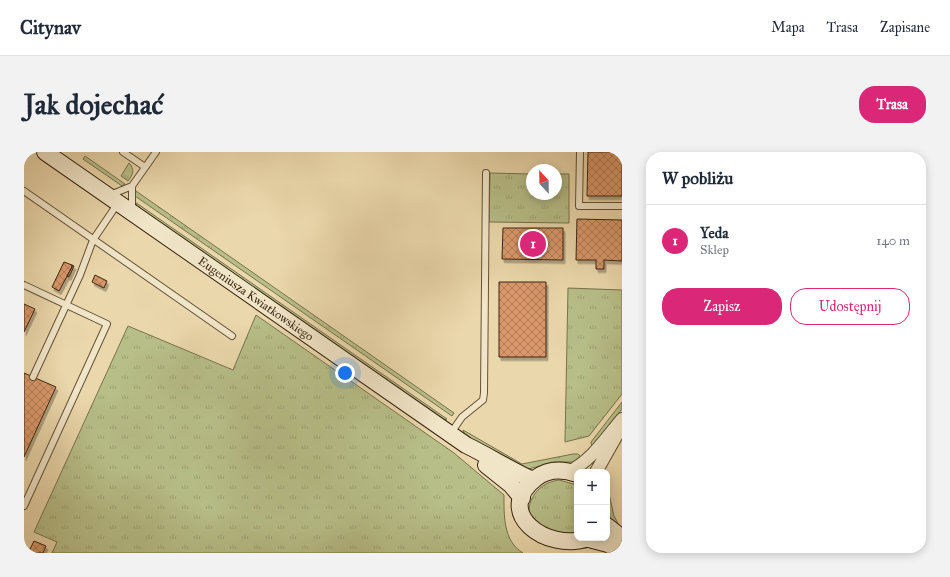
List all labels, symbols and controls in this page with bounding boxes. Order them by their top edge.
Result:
text: Citynav [20,16,81,39]
text: Mapa [771,19,805,36]
text: Trasa [827,19,858,36]
text: Zapisane [880,19,930,36]
button: Trasa [859,86,926,123]
text: Jak dojechać [24,87,163,122]
north arrow [526,164,562,200]
text: W pobliżu [662,168,733,189]
text: Yeda [700,224,729,242]
pin: 1 [520,229,546,259]
text: 1 [672,233,678,249]
text: 140 m [876,233,910,249]
text: Sklep [700,242,729,258]
street label: Eugeniusza Kwiatkowskiego [196,254,316,344]
button: Zapisz [662,288,782,325]
button: Udostępnij [790,288,910,325]
your location [335,363,355,383]
map controls [574,469,610,541]
button: + [574,469,610,505]
button: − [574,505,610,541]

